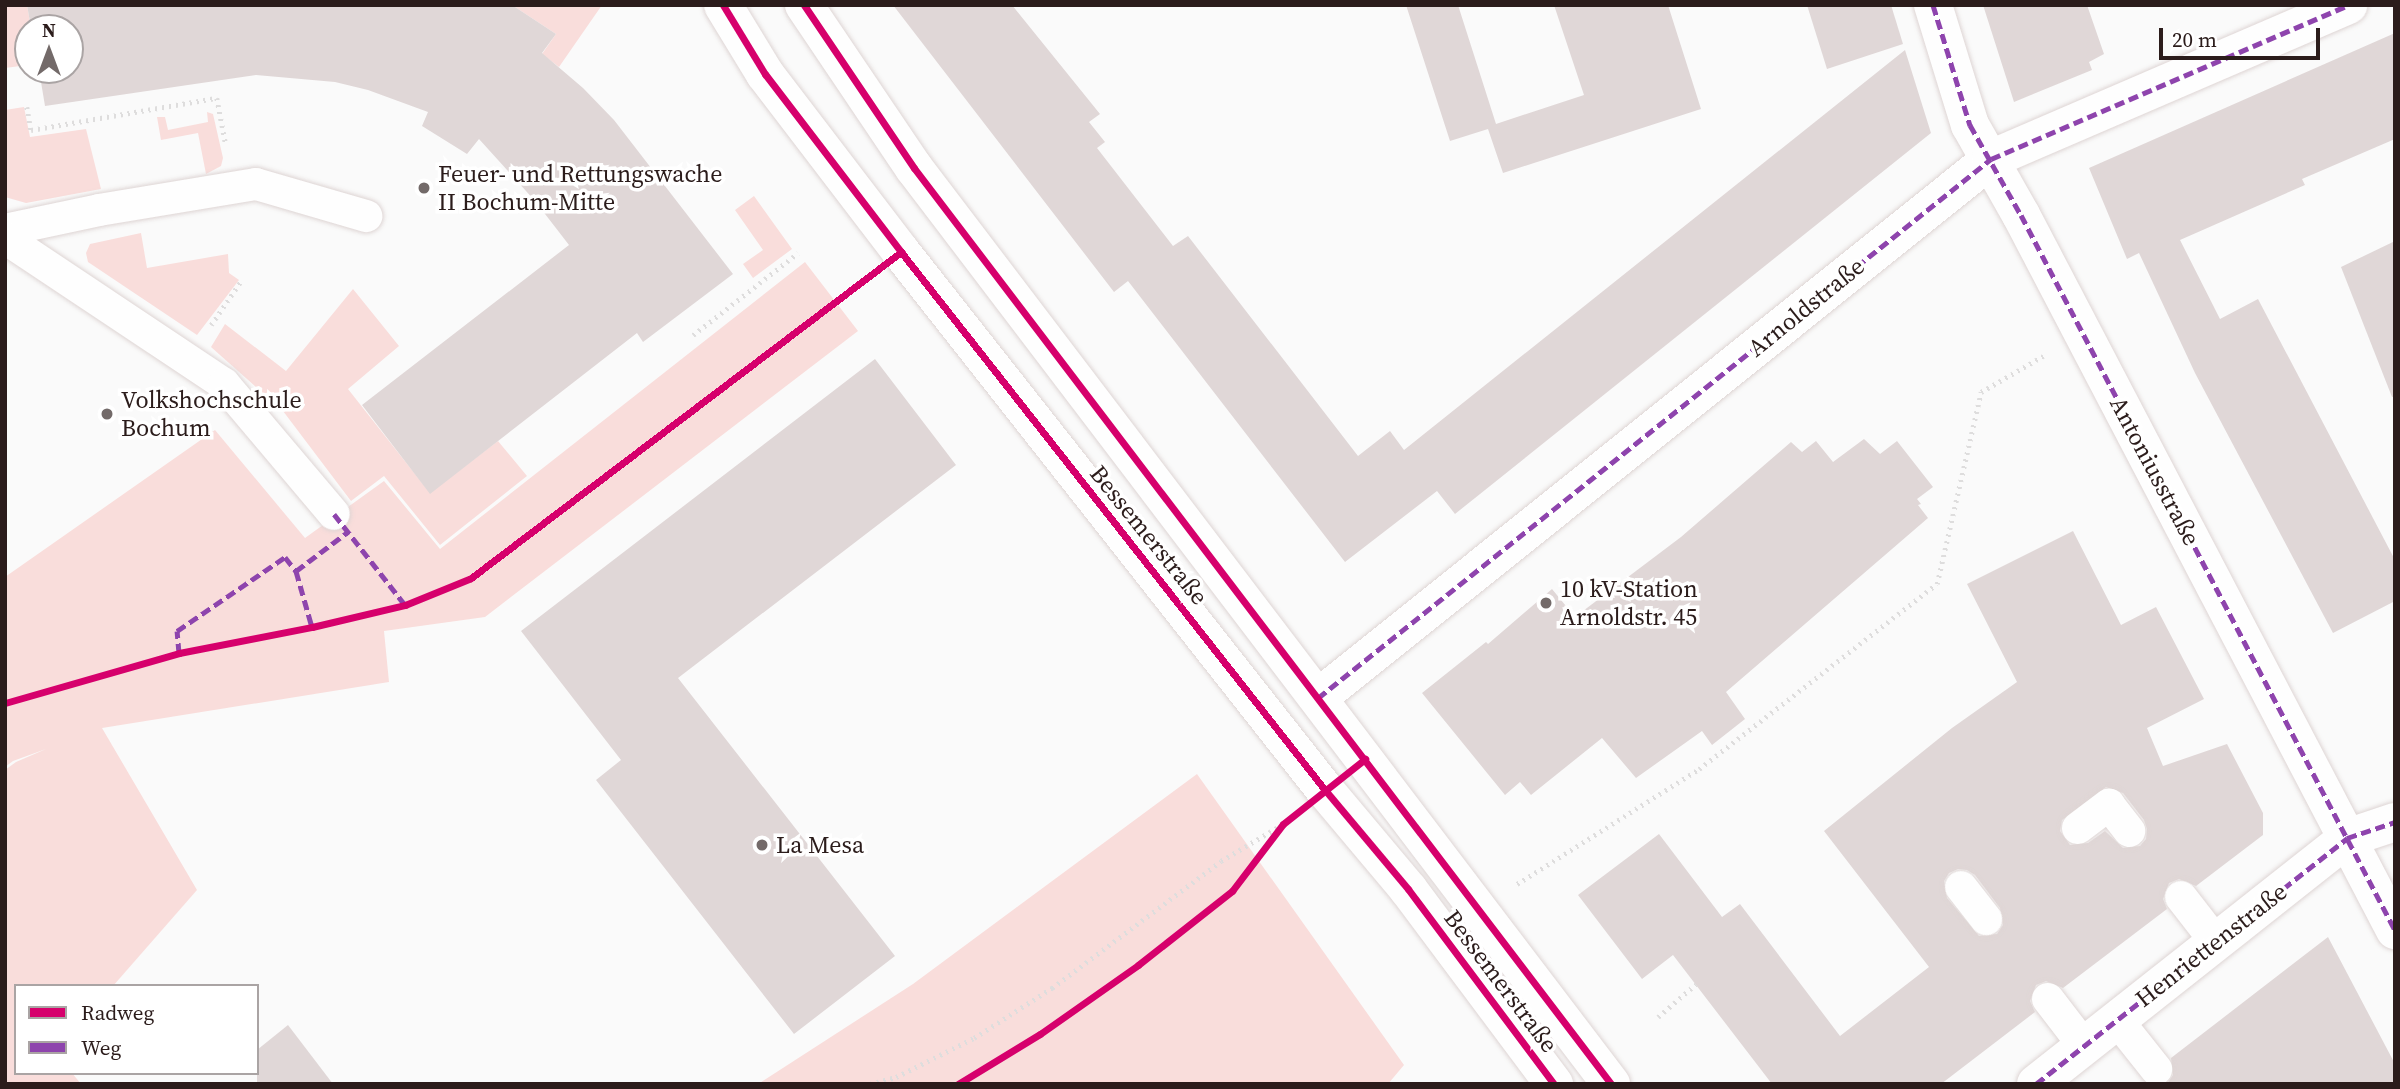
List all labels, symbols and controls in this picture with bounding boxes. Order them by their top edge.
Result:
north arrow [14,14,84,84]
scale bar [2162,14,2323,58]
text: N [42,17,56,43]
text: 20 m [2172,25,2217,54]
place label: Feuer- und Rettungswache II Bochum-Mitte [438,160,722,216]
marker: Feuer- und Rettungswache II Bochum-Mitte [416,180,432,196]
street label: Arnoldstraße [1742,251,1870,363]
place label: Volkshochschule Bochum [121,386,302,442]
street label: Antoniusstraße [2104,392,2206,550]
marker: Volkshochschule Bochum [99,406,115,422]
street label: Bessemerstraße [1084,460,1214,610]
place label: 10 kV-Station Arnoldstr. 45 [1560,575,1698,631]
marker: 10 kV-Station Arnoldstr. 45 [1538,595,1554,611]
place label: La Mesa [776,831,864,859]
marker: La Mesa [754,837,770,853]
street label: Henriettenstraße [2130,877,2292,1013]
street label: Bessemerstraße [1438,904,1564,1058]
legend [14,984,259,1075]
text: Radweg [81,998,154,1027]
text: Weg [81,1033,121,1062]

